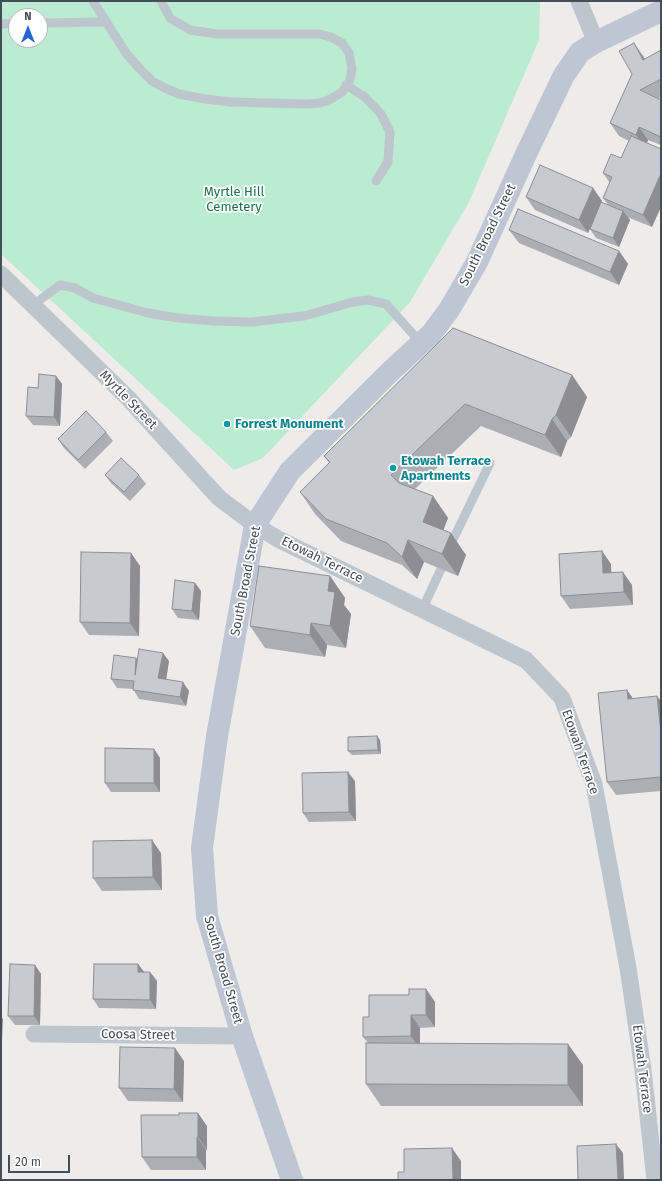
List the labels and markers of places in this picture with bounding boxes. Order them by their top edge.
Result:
place label: Forrest Monument [235,416,343,432]
marker: Forrest Monument [222,419,232,429]
place label: Etowah Terrace Apartments [401,453,491,484]
marker: Etowah Terrace Apartments [388,463,398,473]

